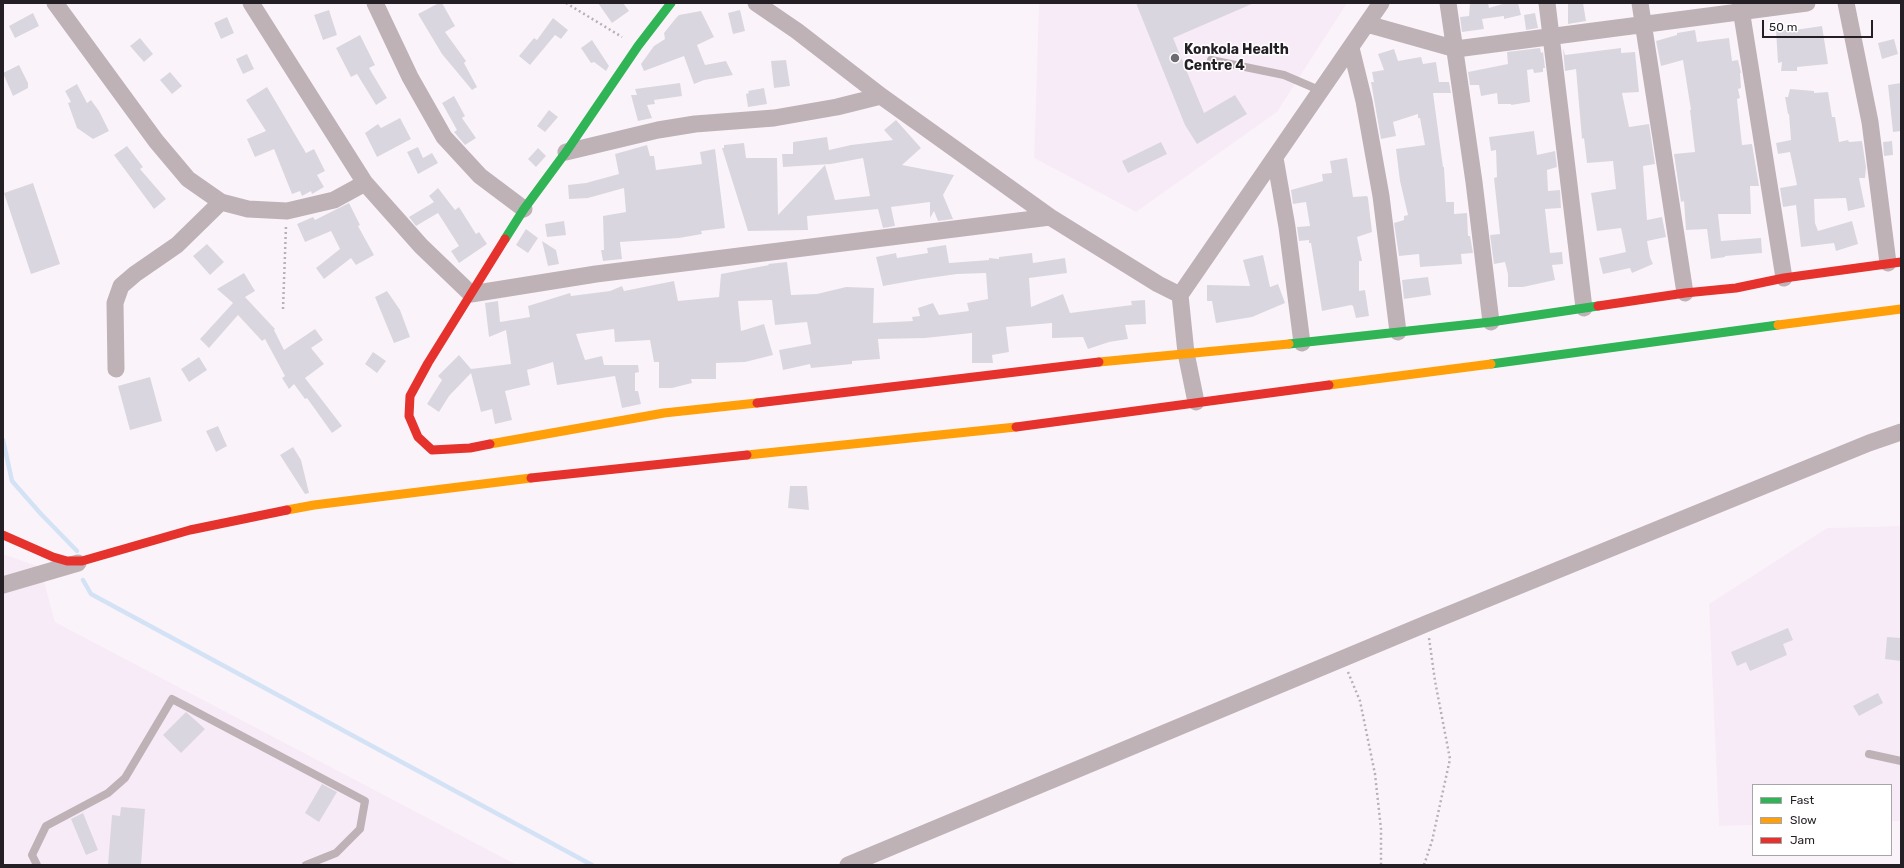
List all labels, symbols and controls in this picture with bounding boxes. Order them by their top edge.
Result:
scale bar [1764,12,1875,38]
text: 50 m [1769,20,1797,34]
place label: Konkola Health Centre 4 [1184,42,1289,74]
marker: Konkola Health Centre 4 [1169,52,1181,64]
legend [1752,784,1892,856]
text: Fast [1790,793,1814,807]
text: Slow [1790,813,1817,827]
text: Jam [1790,833,1815,847]

